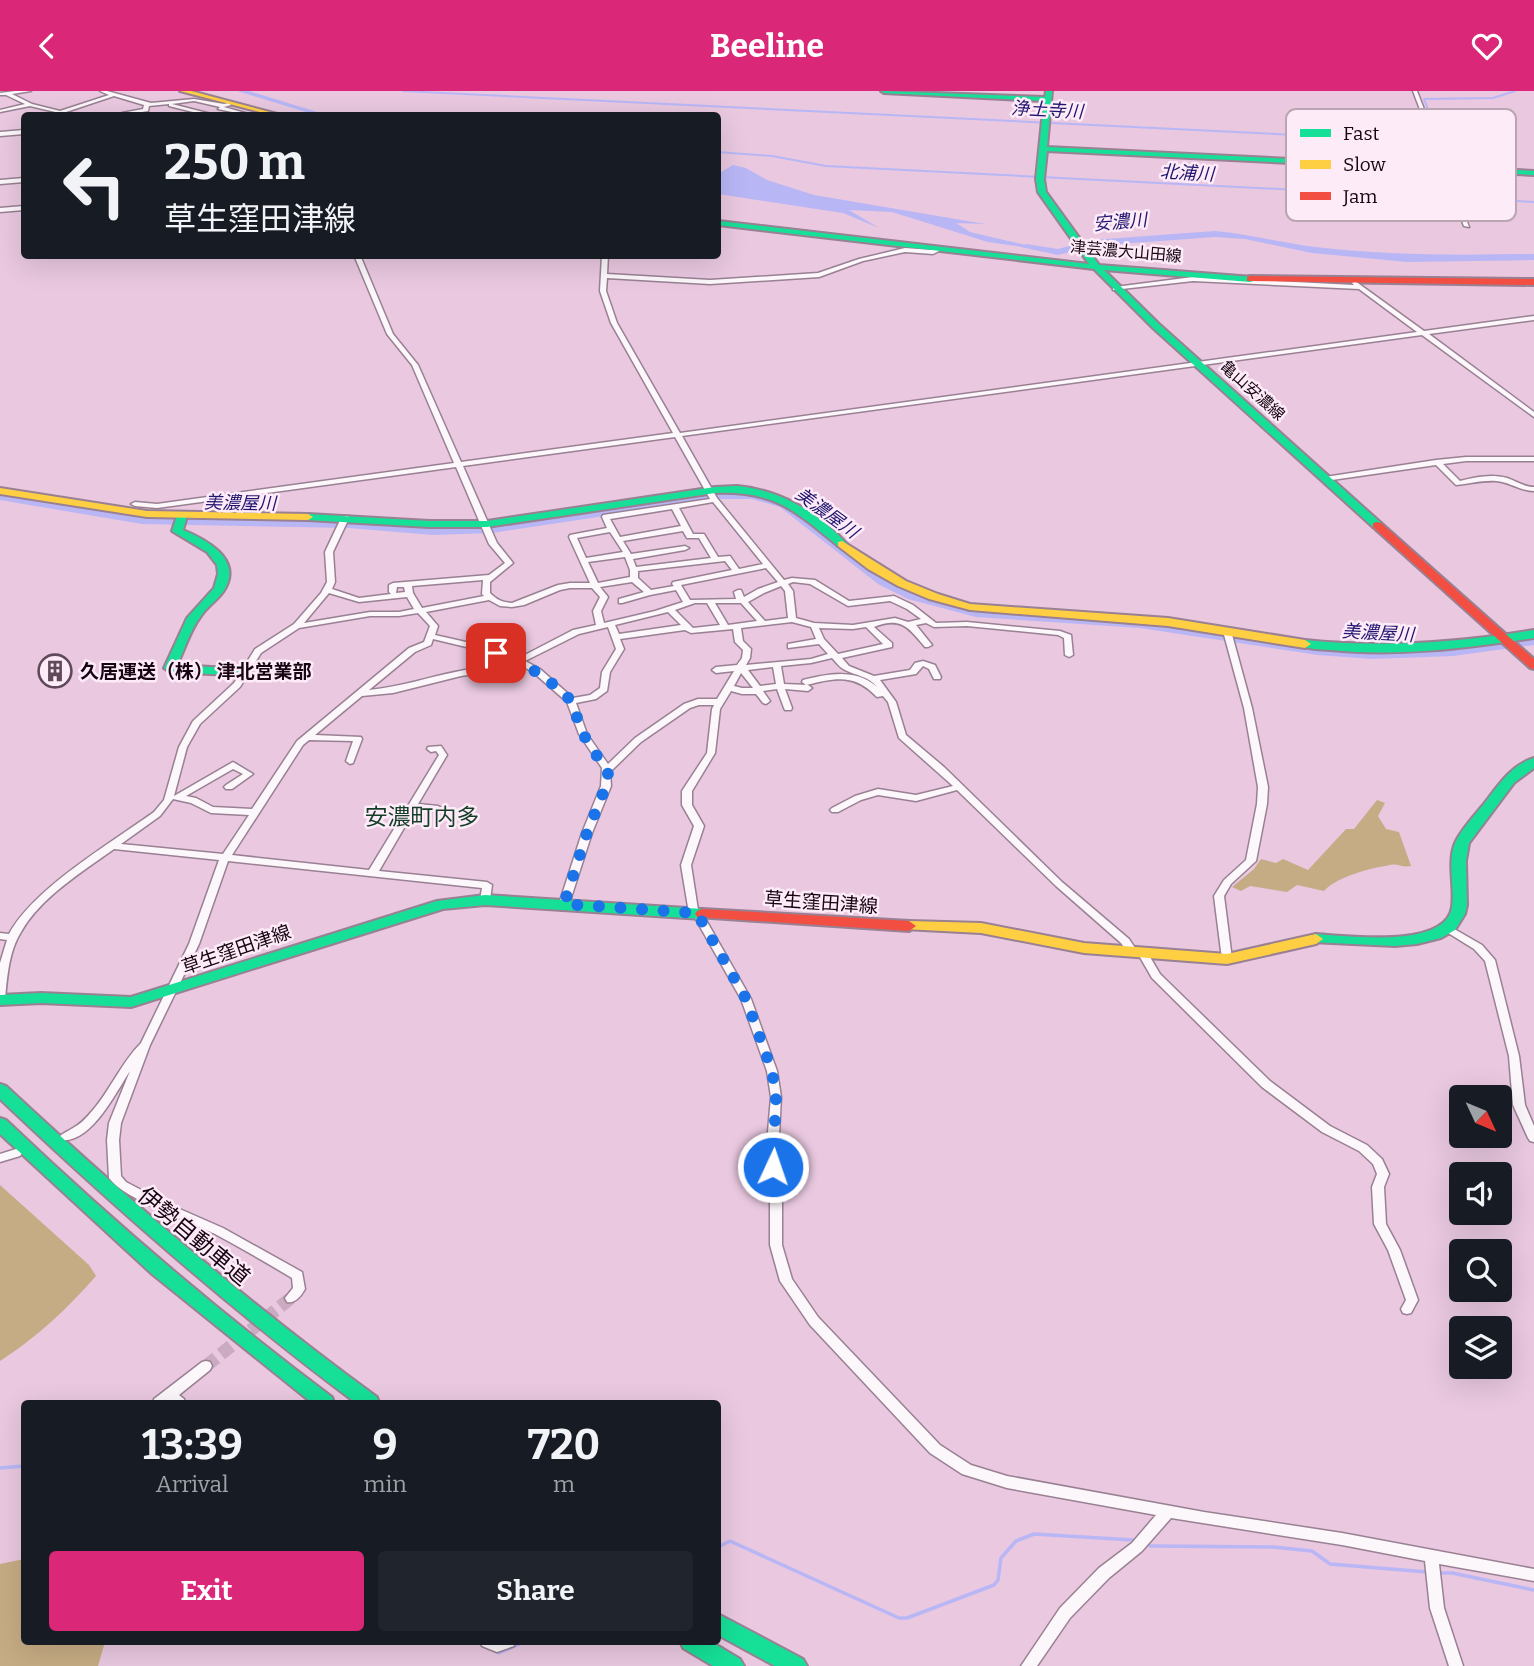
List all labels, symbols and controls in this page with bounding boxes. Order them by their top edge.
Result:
icon: back [28,27,66,65]
text: Beeline [710,27,824,65]
icon: heart [1468,27,1506,65]
water label: 浄土寺川 [1010,97,1086,123]
legend [1286,109,1516,221]
text: Fast [1343,122,1380,145]
text: 250 m [164,133,305,192]
icon: left [49,140,140,231]
text: Slow [1343,153,1386,176]
water label: 北浦川 [1159,161,1217,186]
text: Jam [1342,185,1377,208]
text: 草生窪田津線 [164,200,356,238]
water label: 安濃川 [1092,209,1150,235]
street label: 津芸濃大山田線 [1069,237,1183,266]
street label: 亀山安濃線 [1217,357,1289,424]
water label: 美濃屋川 [791,483,864,544]
water label: 美濃屋川 [204,491,278,515]
water label: 美濃屋川 [1341,620,1417,646]
pin [466,623,526,683]
icon: arrive [477,634,515,672]
building icon: 久居運送（株） 津北営業部 [36,652,74,690]
place label: 久居運送（株） 津北営業部 [80,660,311,683]
district label: 安濃町内多 [365,803,480,831]
street label: 草生窪田津線 [763,887,879,918]
street label: 草生窪田津線 [179,920,294,979]
north arrow [1449,1085,1512,1148]
map controls [1449,1085,1512,1379]
position arrow [736,1130,810,1204]
button: sound [1449,1162,1512,1225]
street label: 伊勢自動車道 [132,1181,256,1291]
button: search [1449,1239,1512,1302]
button: layers [1449,1316,1512,1379]
text: 13:39 [142,1420,243,1470]
text: 9 [373,1420,398,1470]
text: 720 [528,1420,600,1470]
text: Arrival [156,1470,229,1498]
text: min [363,1470,407,1498]
text: m [553,1470,575,1498]
button: Exit [49,1551,364,1631]
button: Share [378,1551,693,1631]

